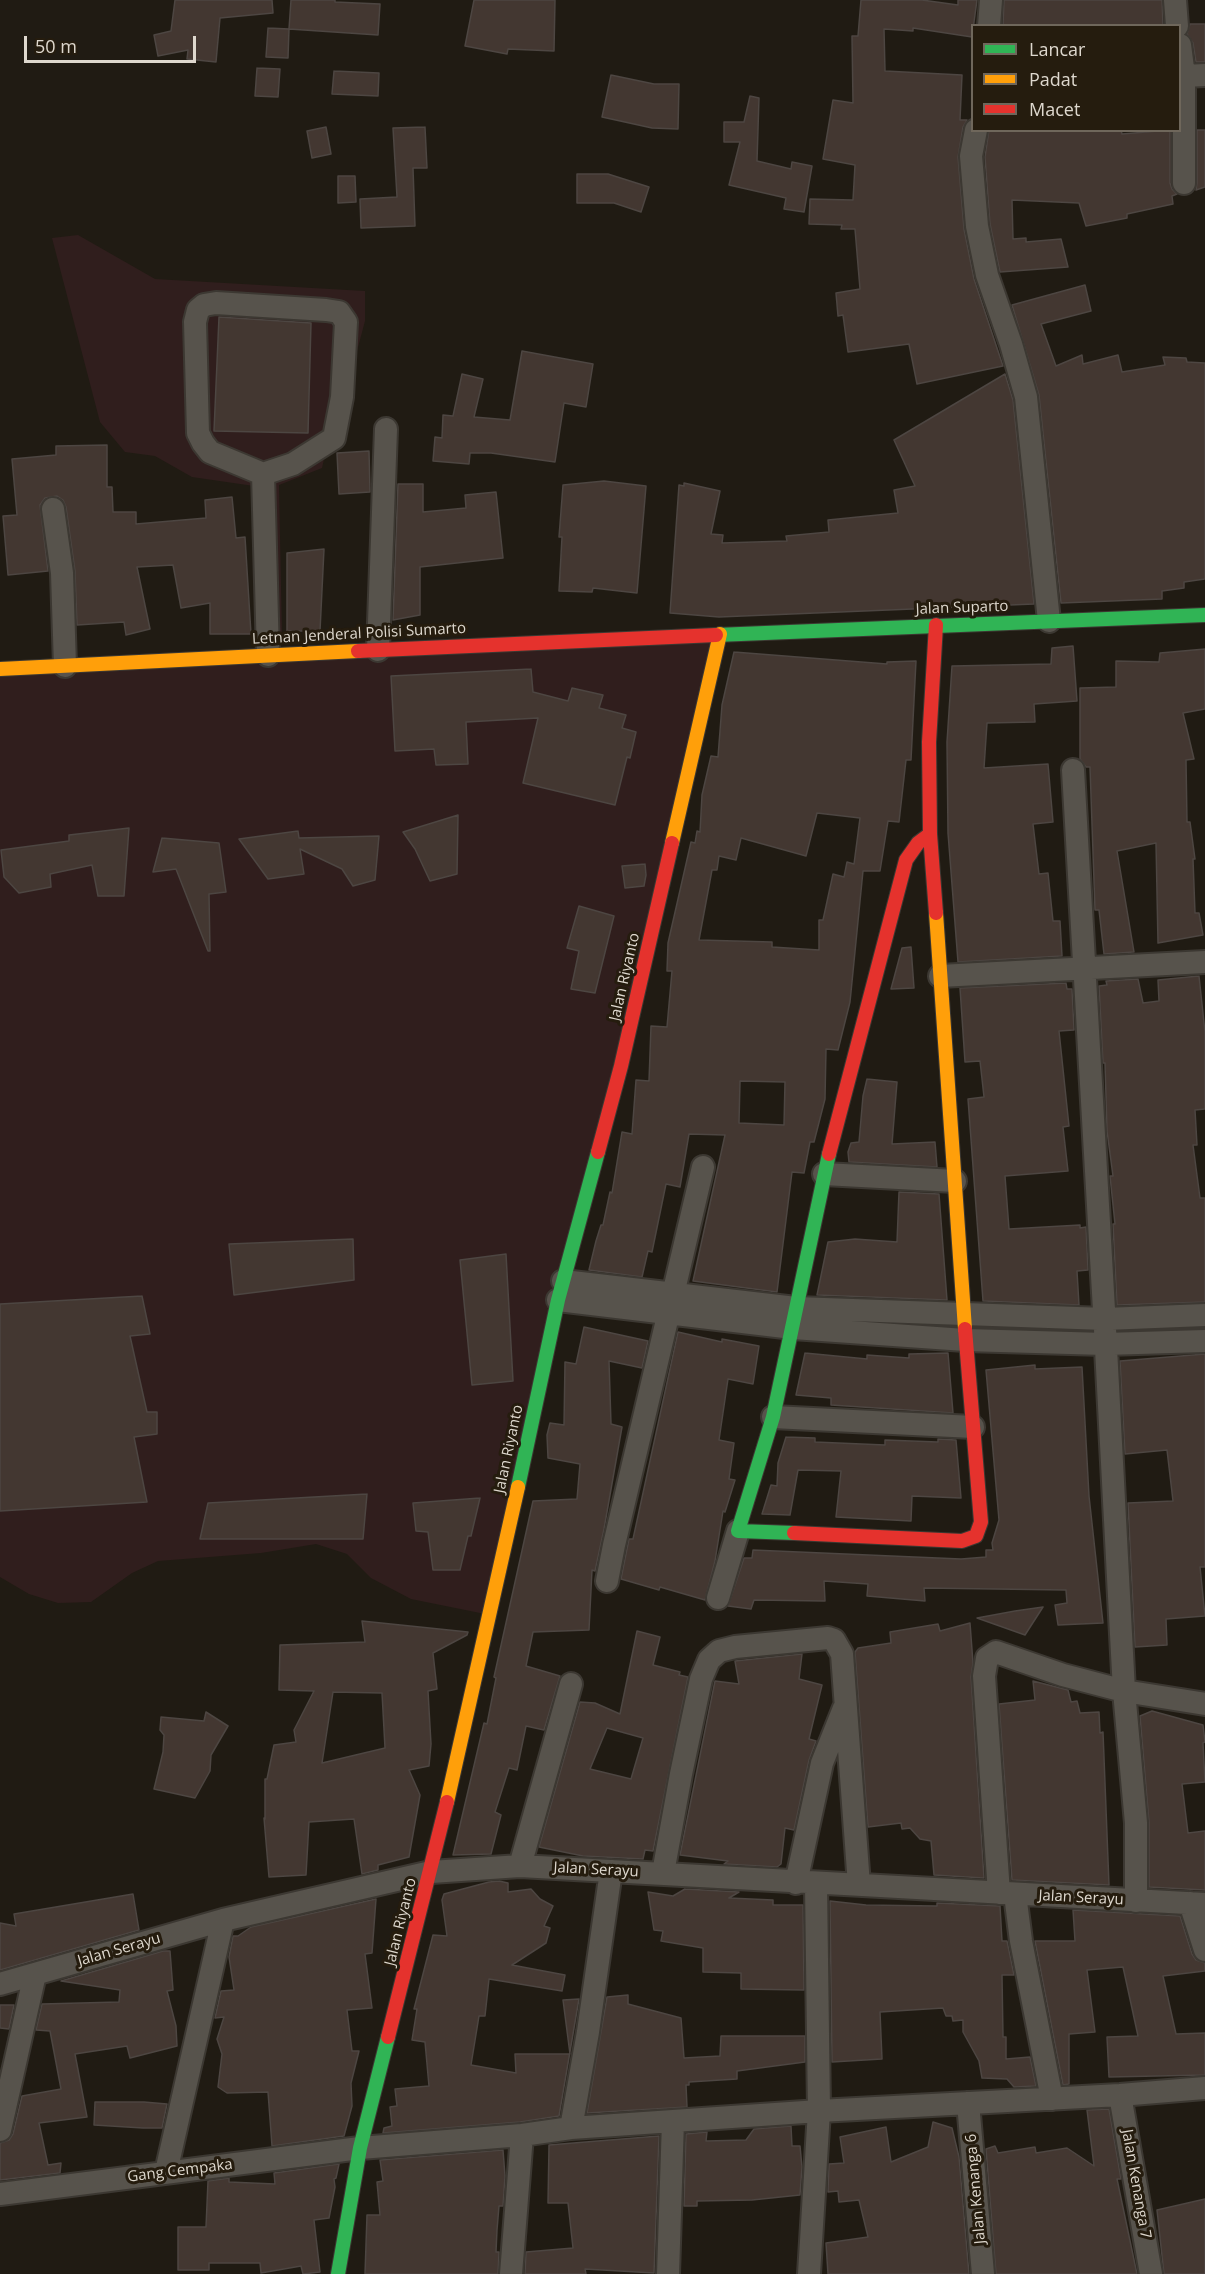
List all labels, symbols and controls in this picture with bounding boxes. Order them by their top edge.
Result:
scale bar [27,24,200,62]
legend [971,24,1181,132]
text: 50 m [35,34,77,58]
text: Lancar [1029,37,1085,61]
text: Padat [1029,67,1077,91]
text: Macet [1029,97,1080,121]
street label: Jalan Suparto [915,597,1009,619]
street label: Letnan Jenderal Polisi Sumarto [252,619,466,649]
street label: Jalan Riyanto [606,931,644,1023]
street label: Jalan Riyanto [491,1403,527,1495]
street label: Jalan Serayu [553,1859,639,1881]
street label: Jalan Riyanto [381,1876,421,1968]
street label: Jalan Serayu [1038,1887,1124,1909]
street label: Jalan Serayu [75,1930,163,1970]
street label: Jalan Kenanga 7 [1118,2128,1154,2240]
street label: Jalan Kenanga 6 [962,2133,990,2245]
street label: Gang Cempaka [126,2156,234,2186]

